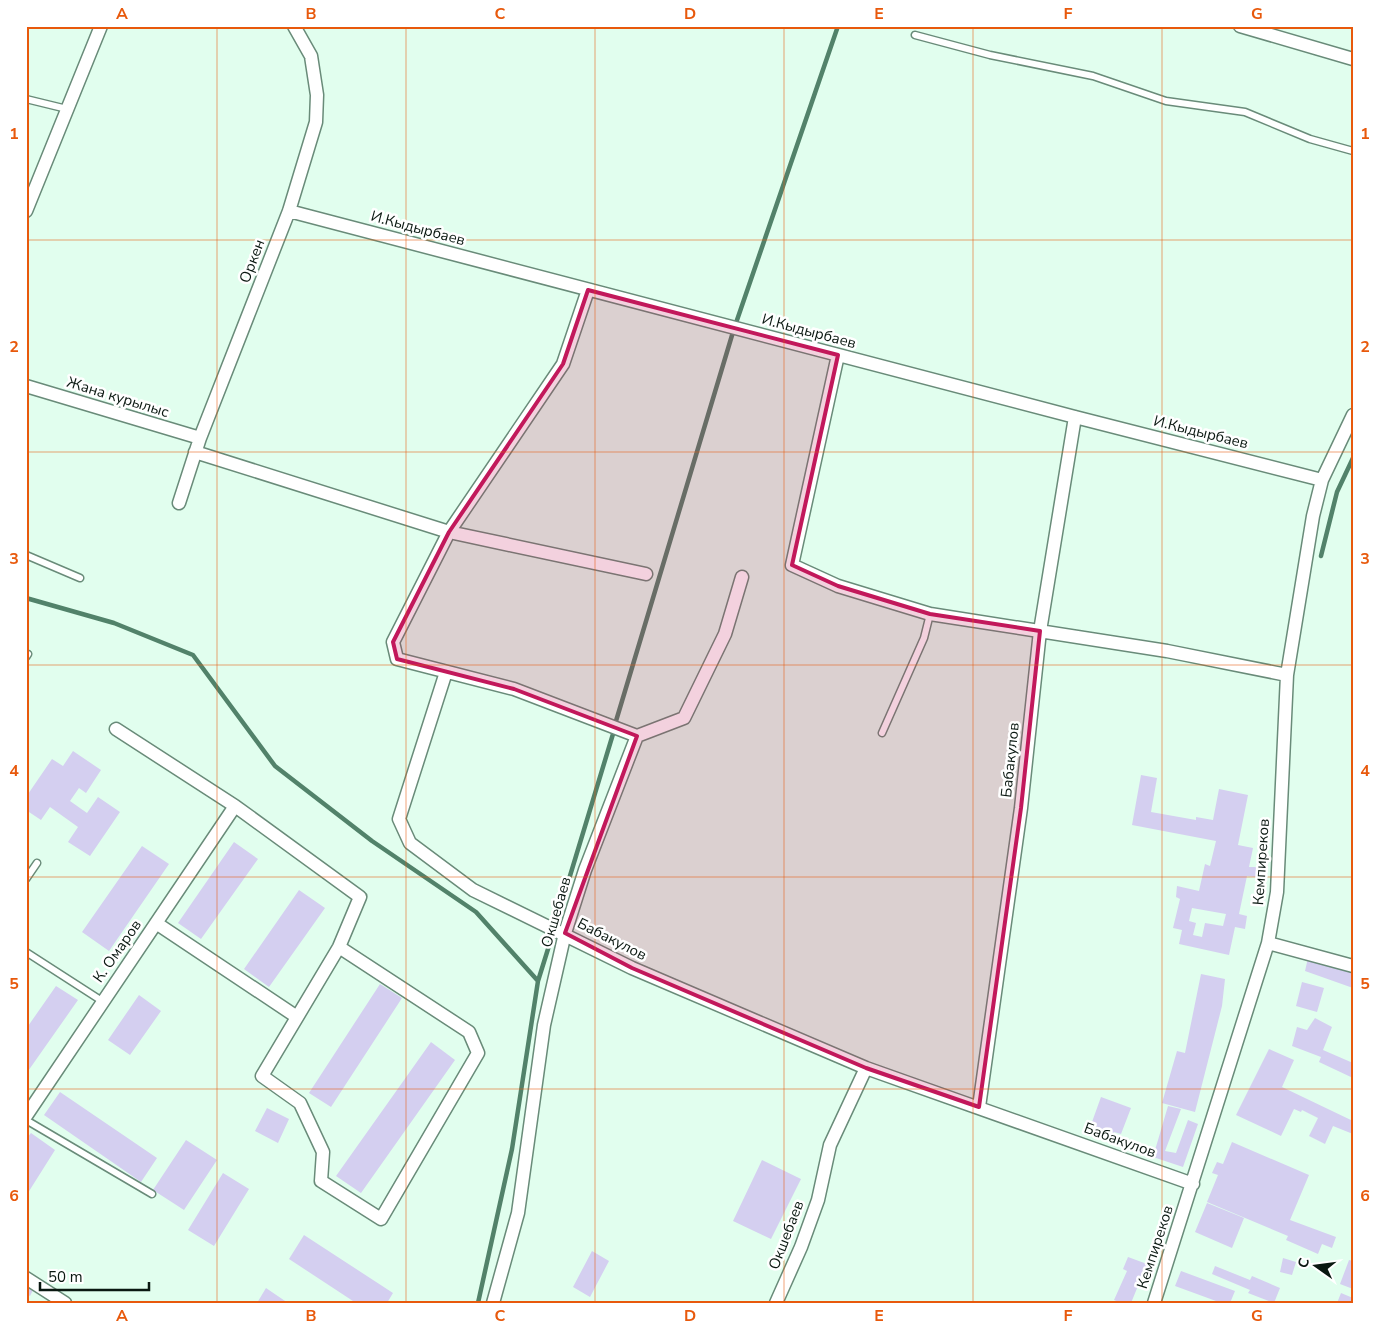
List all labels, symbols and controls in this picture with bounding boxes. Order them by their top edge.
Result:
text: A [116,3,128,25]
text: B [305,3,317,25]
text: C [495,3,506,25]
text: D [684,3,696,25]
text: E [874,3,884,25]
text: F [1064,3,1073,25]
text: G [1251,3,1263,25]
text: 1 [9,123,19,145]
text: 1 [1360,123,1370,145]
street label: И.Кыдырбаев [369,206,467,250]
street label: Оркен [235,236,269,286]
street label: И.Кыдырбаев [760,309,858,353]
text: 2 [9,336,19,358]
text: 2 [1360,336,1370,358]
street label: Жана курылыс [65,372,171,422]
street label: И.Кыдырбаев [1152,411,1250,453]
text: 3 [9,548,19,570]
text: 3 [1360,548,1370,570]
street label: Бабакулов [996,722,1024,798]
text: 4 [9,760,19,782]
text: 4 [1360,760,1370,782]
street label: Кемпиреков [1248,818,1274,906]
street label: Окшебаев [536,874,576,950]
street label: Бабакулов [574,913,650,965]
street label: К. Омаров [88,916,146,986]
text: 5 [9,973,19,995]
text: 5 [1360,973,1370,995]
street label: Бабакулов [1081,1118,1159,1162]
text: 6 [9,1185,19,1207]
text: 6 [1360,1185,1370,1207]
street label: Окшебаев [764,1198,808,1272]
street label: Кемпиреков [1132,1203,1178,1291]
north arrow [1292,1242,1342,1292]
text: С [1294,1256,1314,1270]
scale bar [40,1259,149,1291]
text: 50 m [48,1267,83,1287]
text: A [116,1305,128,1327]
text: B [305,1305,317,1327]
text: C [495,1305,506,1327]
text: D [684,1305,696,1327]
text: E [874,1305,884,1327]
text: F [1064,1305,1073,1327]
text: G [1251,1305,1263,1327]

